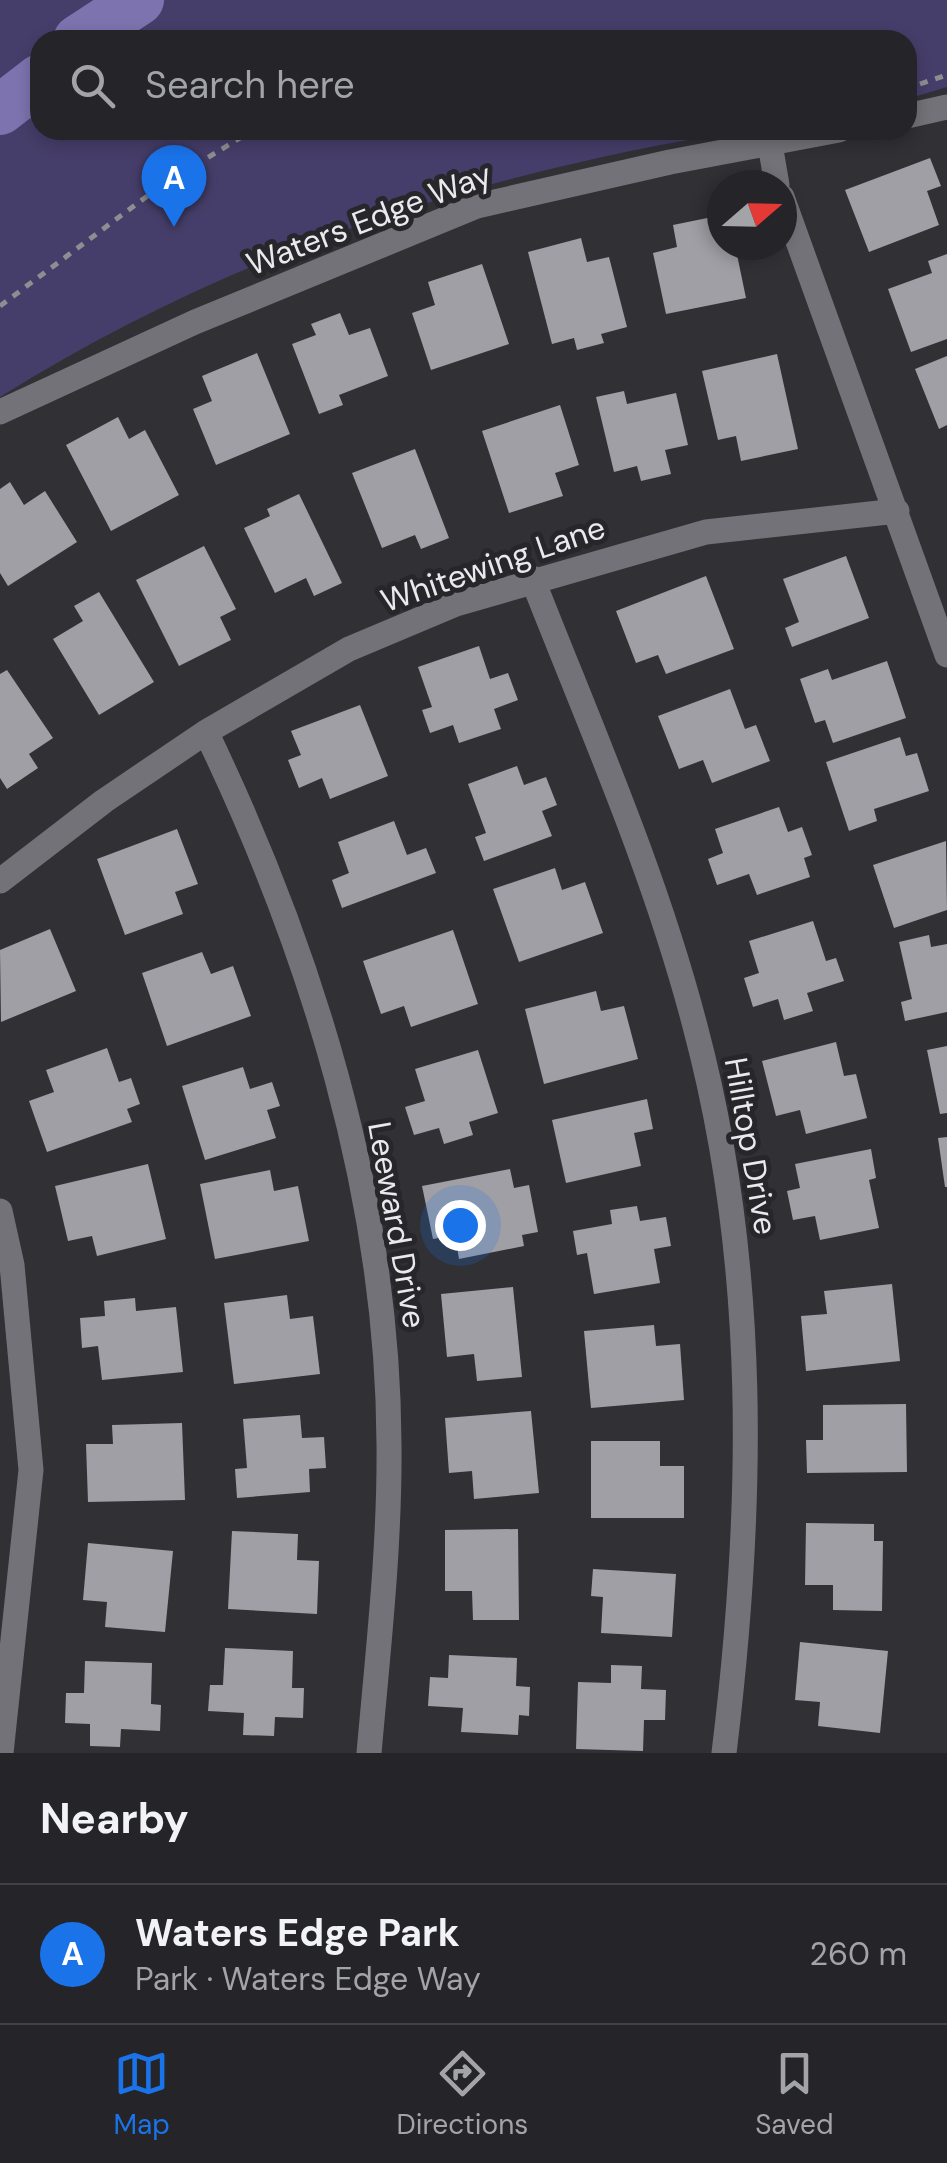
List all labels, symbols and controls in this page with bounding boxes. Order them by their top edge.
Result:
search box [30,30,917,140]
icon: search [65,58,120,113]
text: Search here [145,60,355,110]
pin: A [142,144,206,227]
street label: Waters Edge Way [240,153,498,285]
north arrow [707,170,797,260]
street label: Whitewing Lane [375,506,611,622]
street label: Hilltop Drive [715,1054,787,1238]
street label: Leeward Drive [358,1119,436,1331]
your location [435,1200,486,1251]
text: Nearby [40,1791,189,1846]
text: Waters Edge Park [135,1908,460,1958]
text: A [61,1933,84,1975]
text: 260 m [810,1933,907,1975]
text: Park · Waters Edge Way [135,1958,481,2000]
tab: Map [113,2046,170,2143]
tab: Directions [397,2046,528,2143]
tab: Saved [755,2046,834,2143]

